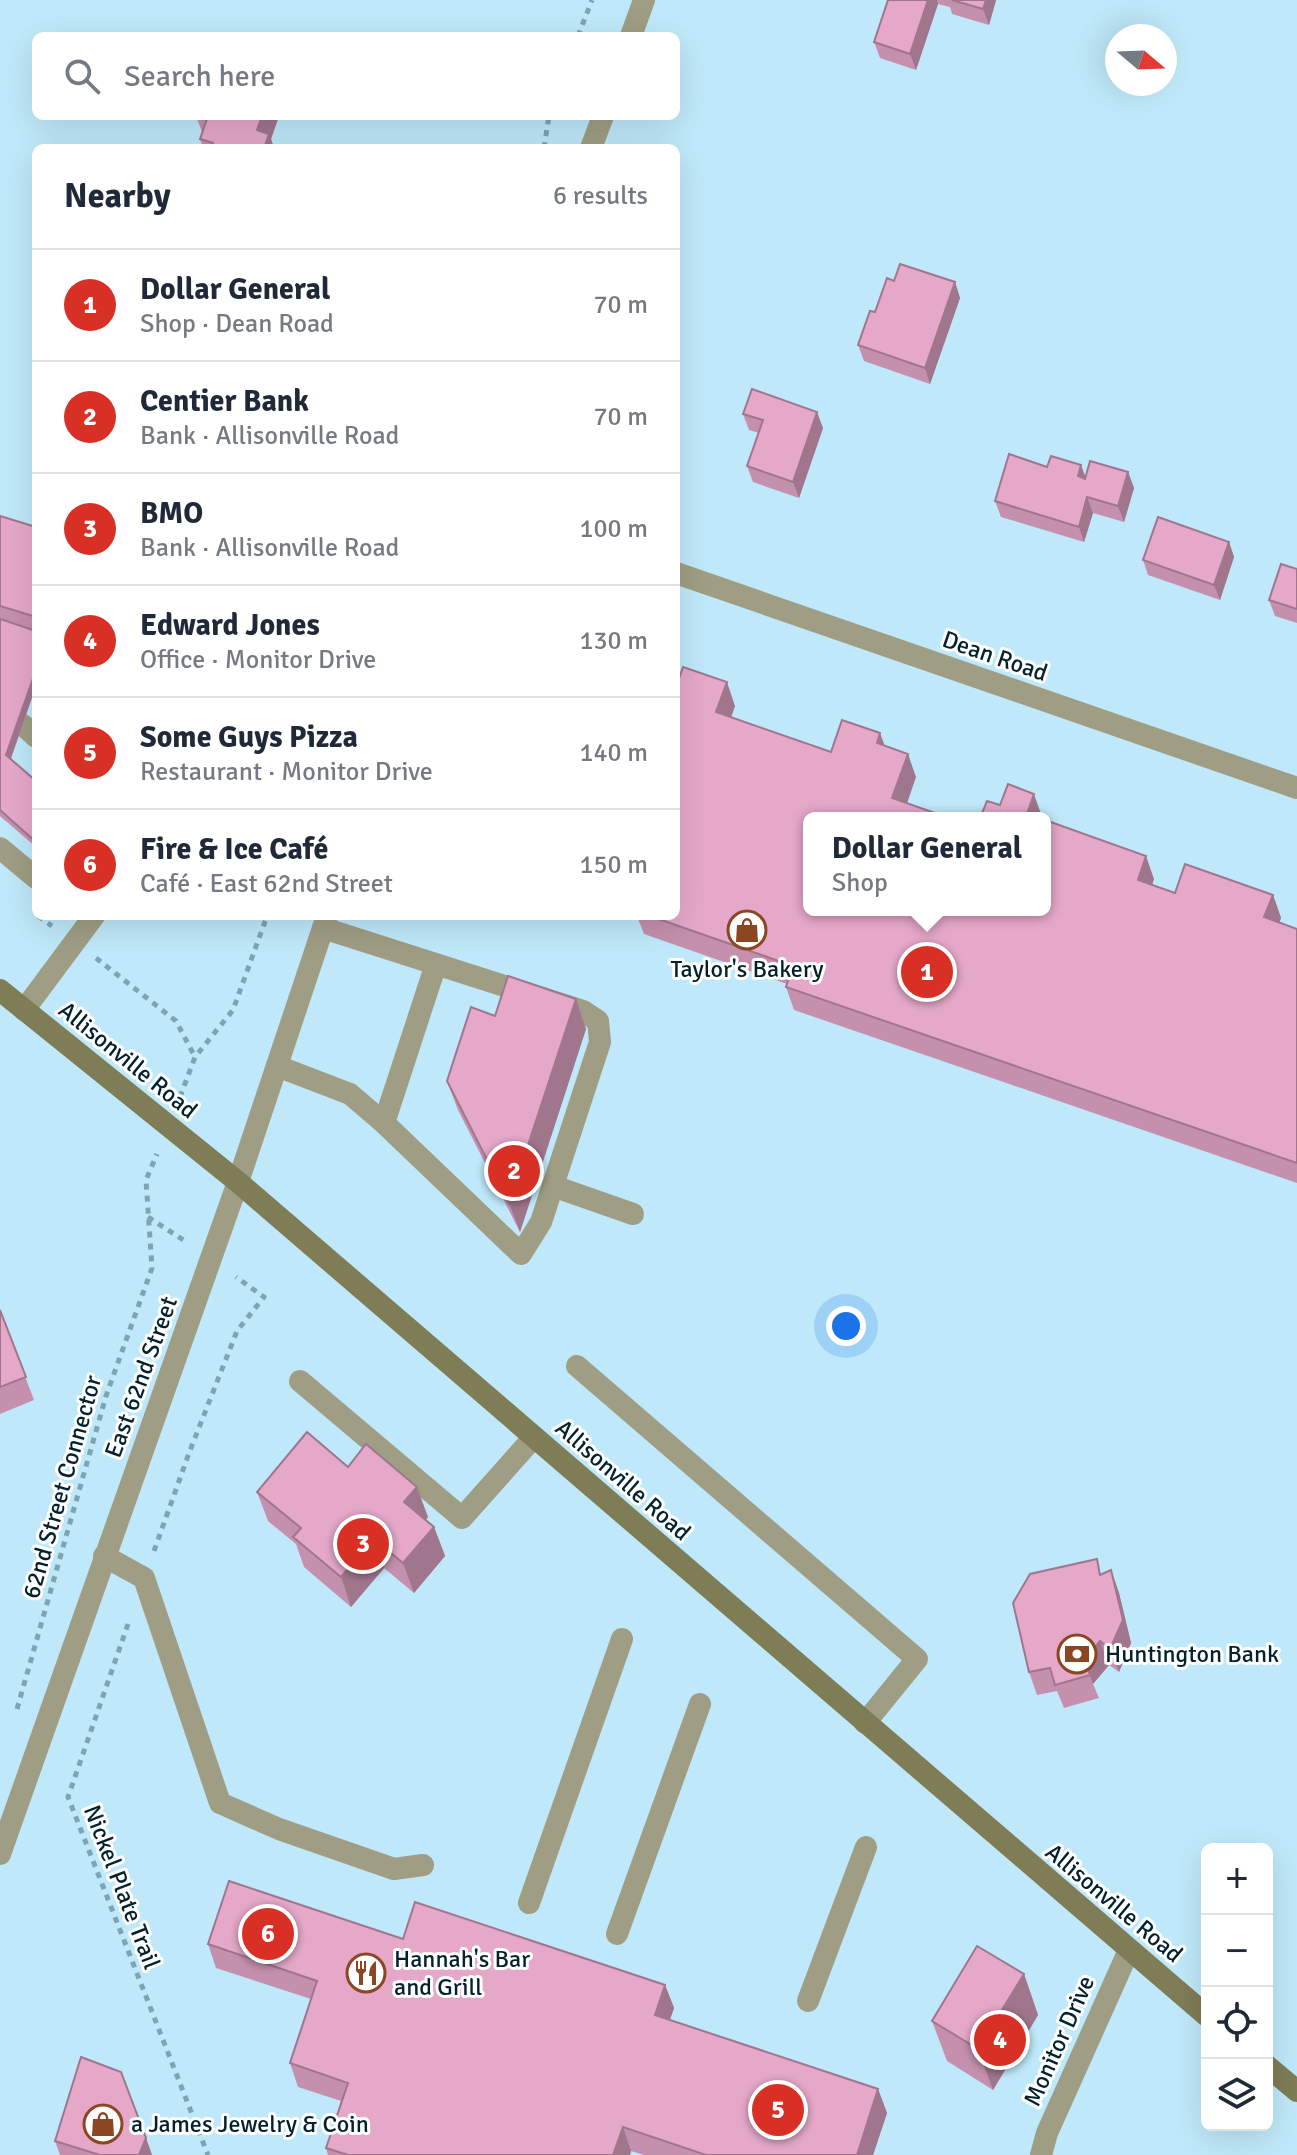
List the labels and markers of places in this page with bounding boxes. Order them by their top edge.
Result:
shop icon: Taylor's Bakery [726,909,768,951]
pin: 1 [901,942,953,1002]
place label: Taylor's Bakery [671,954,823,984]
pin: 2 [488,1141,540,1201]
pin: 3 [337,1514,389,1574]
bank icon: Huntington Bank [1056,1633,1098,1675]
place label: Huntington Bank [1105,1639,1279,1669]
pin: 6 [242,1904,294,1964]
place label: Hannah's Bar and Grill [394,1944,530,2002]
restaurant icon: Hannah's Bar and Grill [345,1952,387,1994]
pin: 4 [974,2010,1026,2070]
pin: 5 [752,2080,804,2140]
shop icon: a James Jewelry & Coin [82,2103,124,2145]
place label: a James Jewelry & Coin [131,2109,369,2139]

